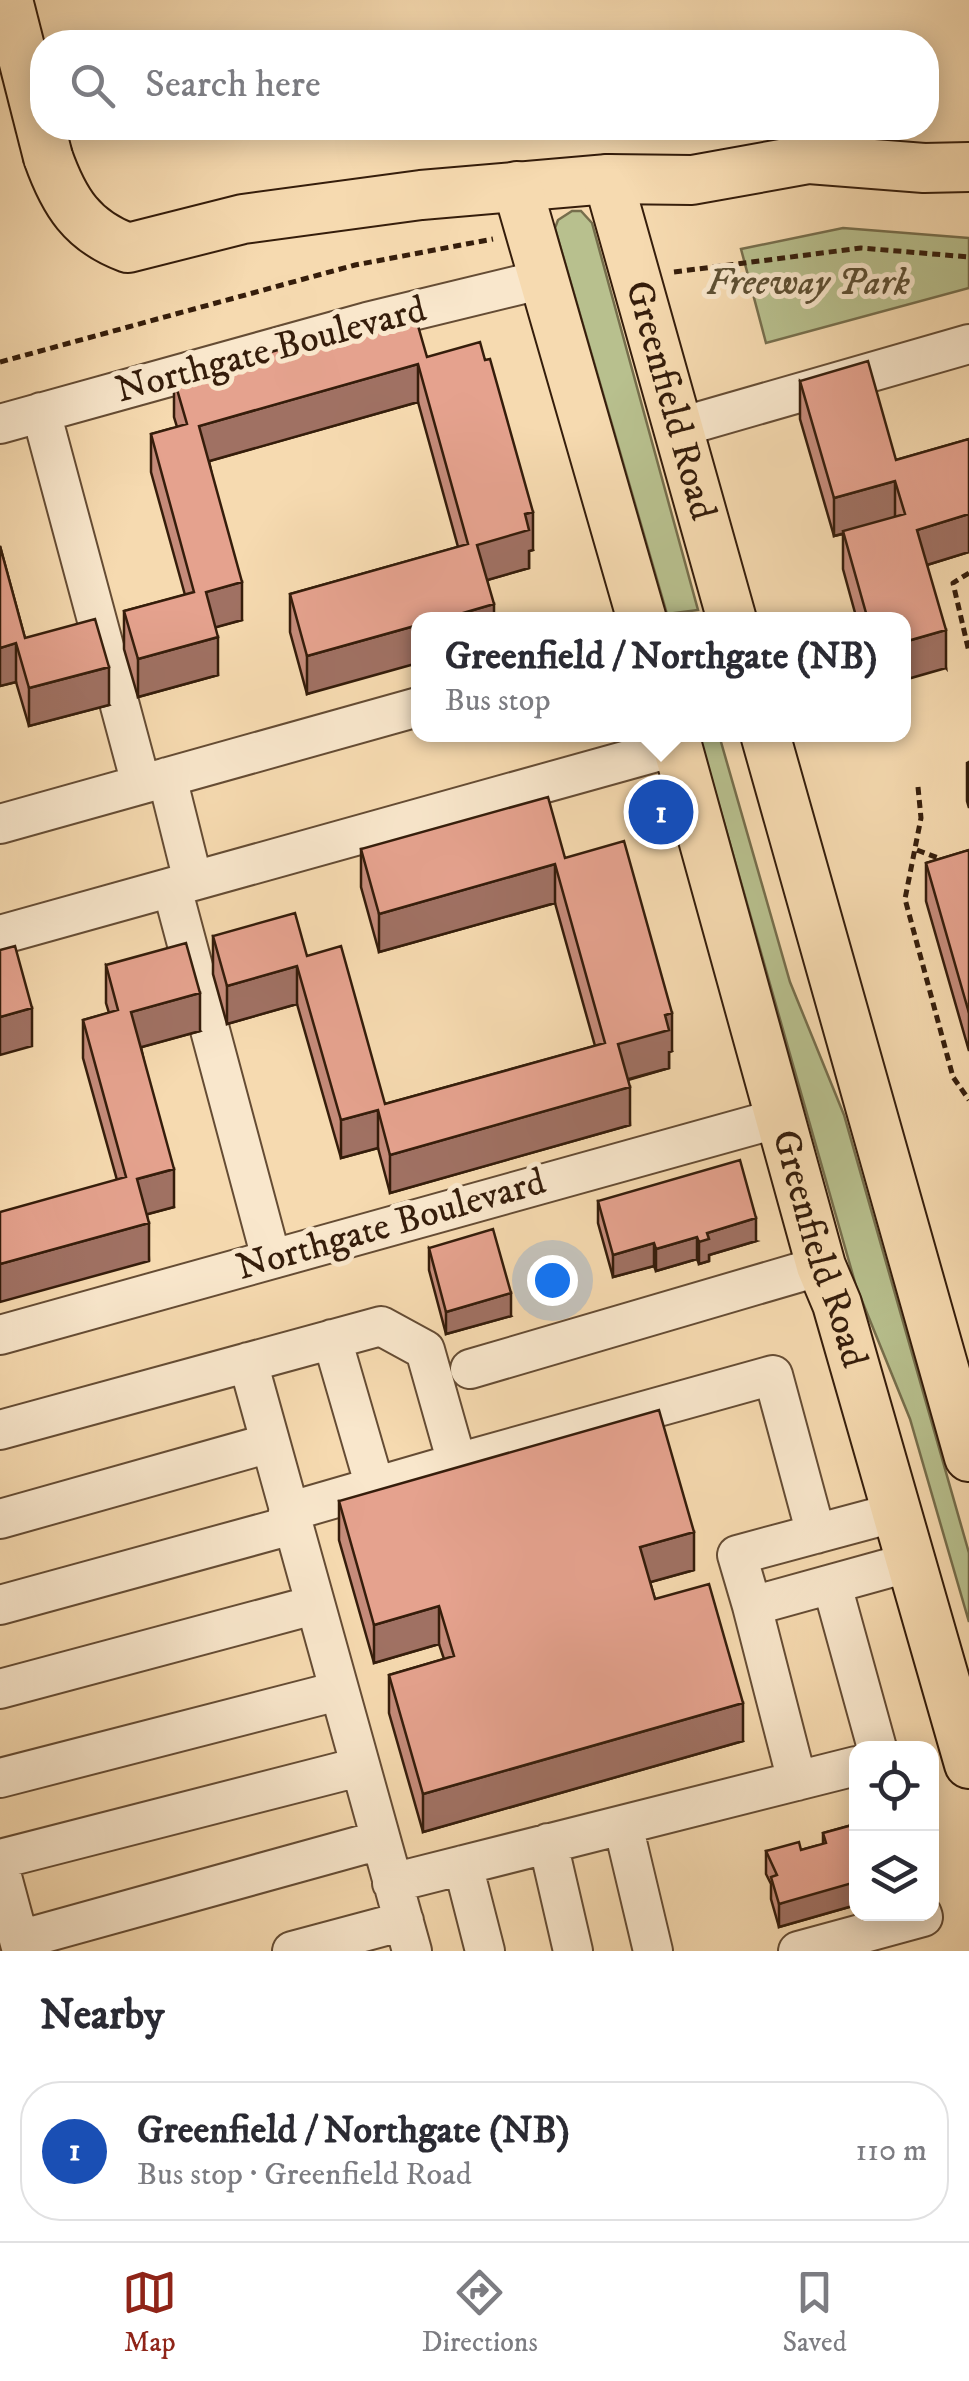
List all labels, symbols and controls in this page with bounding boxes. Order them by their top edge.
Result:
search box [30,30,939,140]
icon: search [65,58,120,113]
text: Search here [145,61,321,109]
park label: Freeway Park [706,259,910,307]
street label: Greenfield Road [614,275,727,526]
street label: Northgate Boulevard [111,285,432,415]
popup [411,612,911,742]
text: Greenfield / Northgate (NB) [445,633,877,681]
text: Bus stop [445,681,550,721]
pin: 1 [628,774,694,850]
street label: Greenfield Road [761,1124,878,1373]
street label: Northgate Boulevard [231,1158,551,1292]
your location [527,1255,578,1306]
map controls [849,1741,939,1921]
button: locate [849,1741,939,1831]
button: layers [849,1831,939,1921]
text: Nearby [40,1990,164,2042]
text: Greenfield / Northgate (NB) [137,2107,570,2155]
text: 1 [69,2131,80,2171]
text: 110 m [855,2131,927,2171]
text: Bus stop · Greenfield Road [137,2155,472,2195]
tab: Map [122,2265,177,2360]
tab: Directions [422,2265,538,2360]
tab: Saved [782,2265,847,2360]

